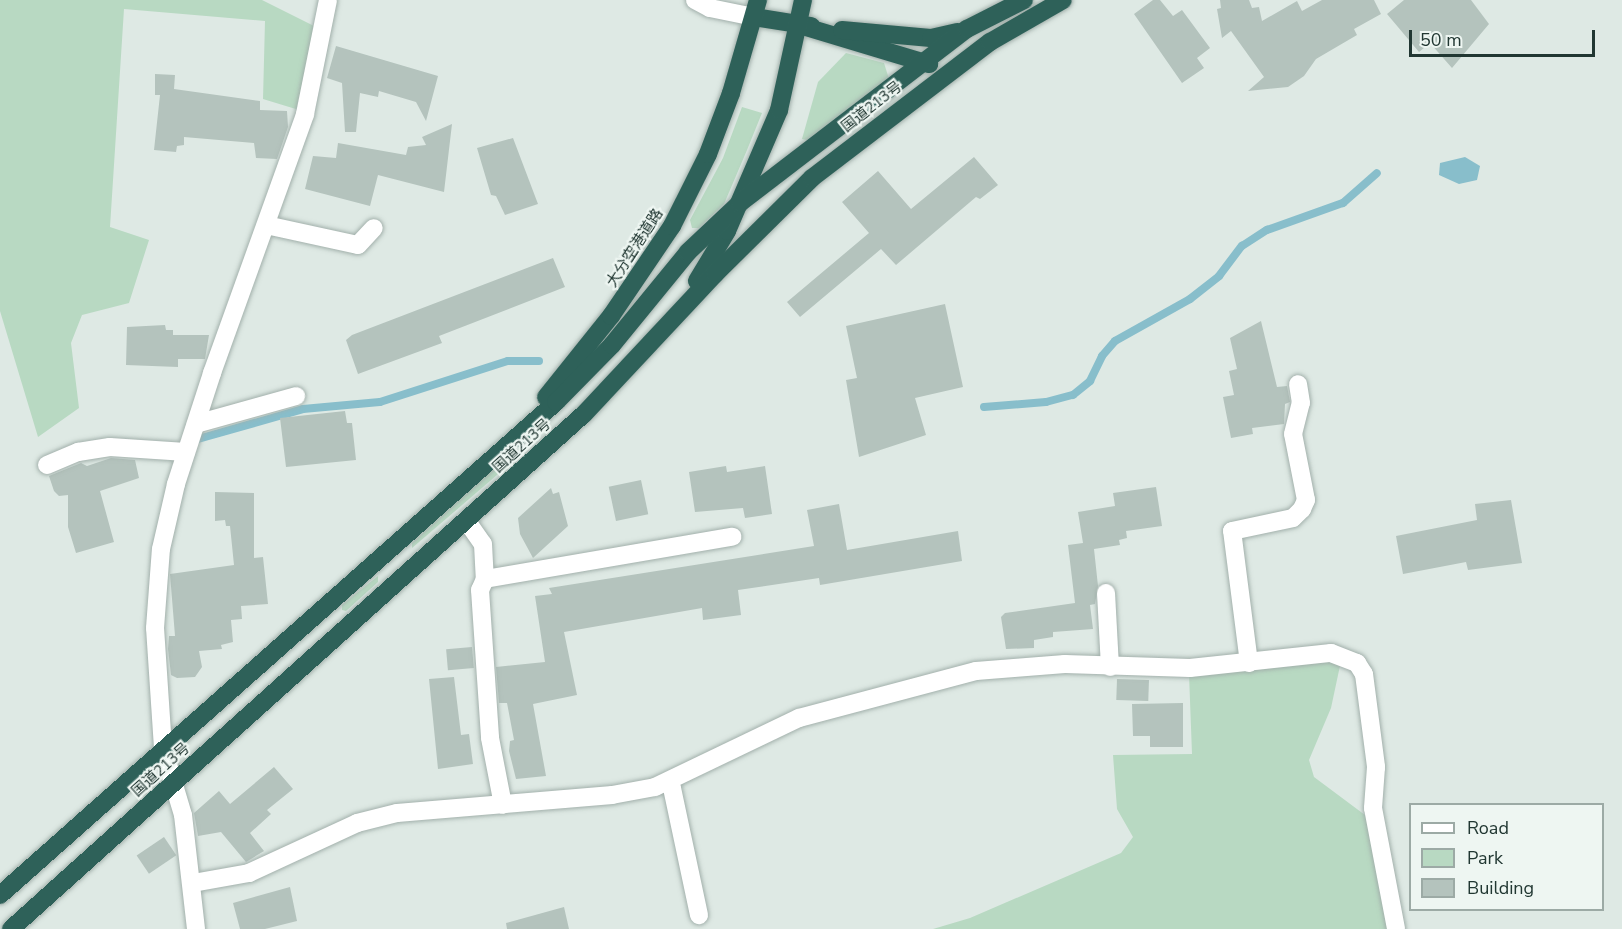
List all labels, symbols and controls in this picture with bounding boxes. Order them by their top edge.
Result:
scale bar [1412,18,1598,56]
text: 50 m [1420,28,1462,52]
street label: 国道213号 [838,78,906,136]
street label: 大分空港道路 [603,205,667,291]
street label: 国道213号 [489,415,555,477]
street label: 国道213号 [128,739,194,801]
legend [1409,803,1604,911]
text: Road [1467,816,1509,840]
text: Park [1467,846,1503,870]
text: Building [1467,876,1534,900]

